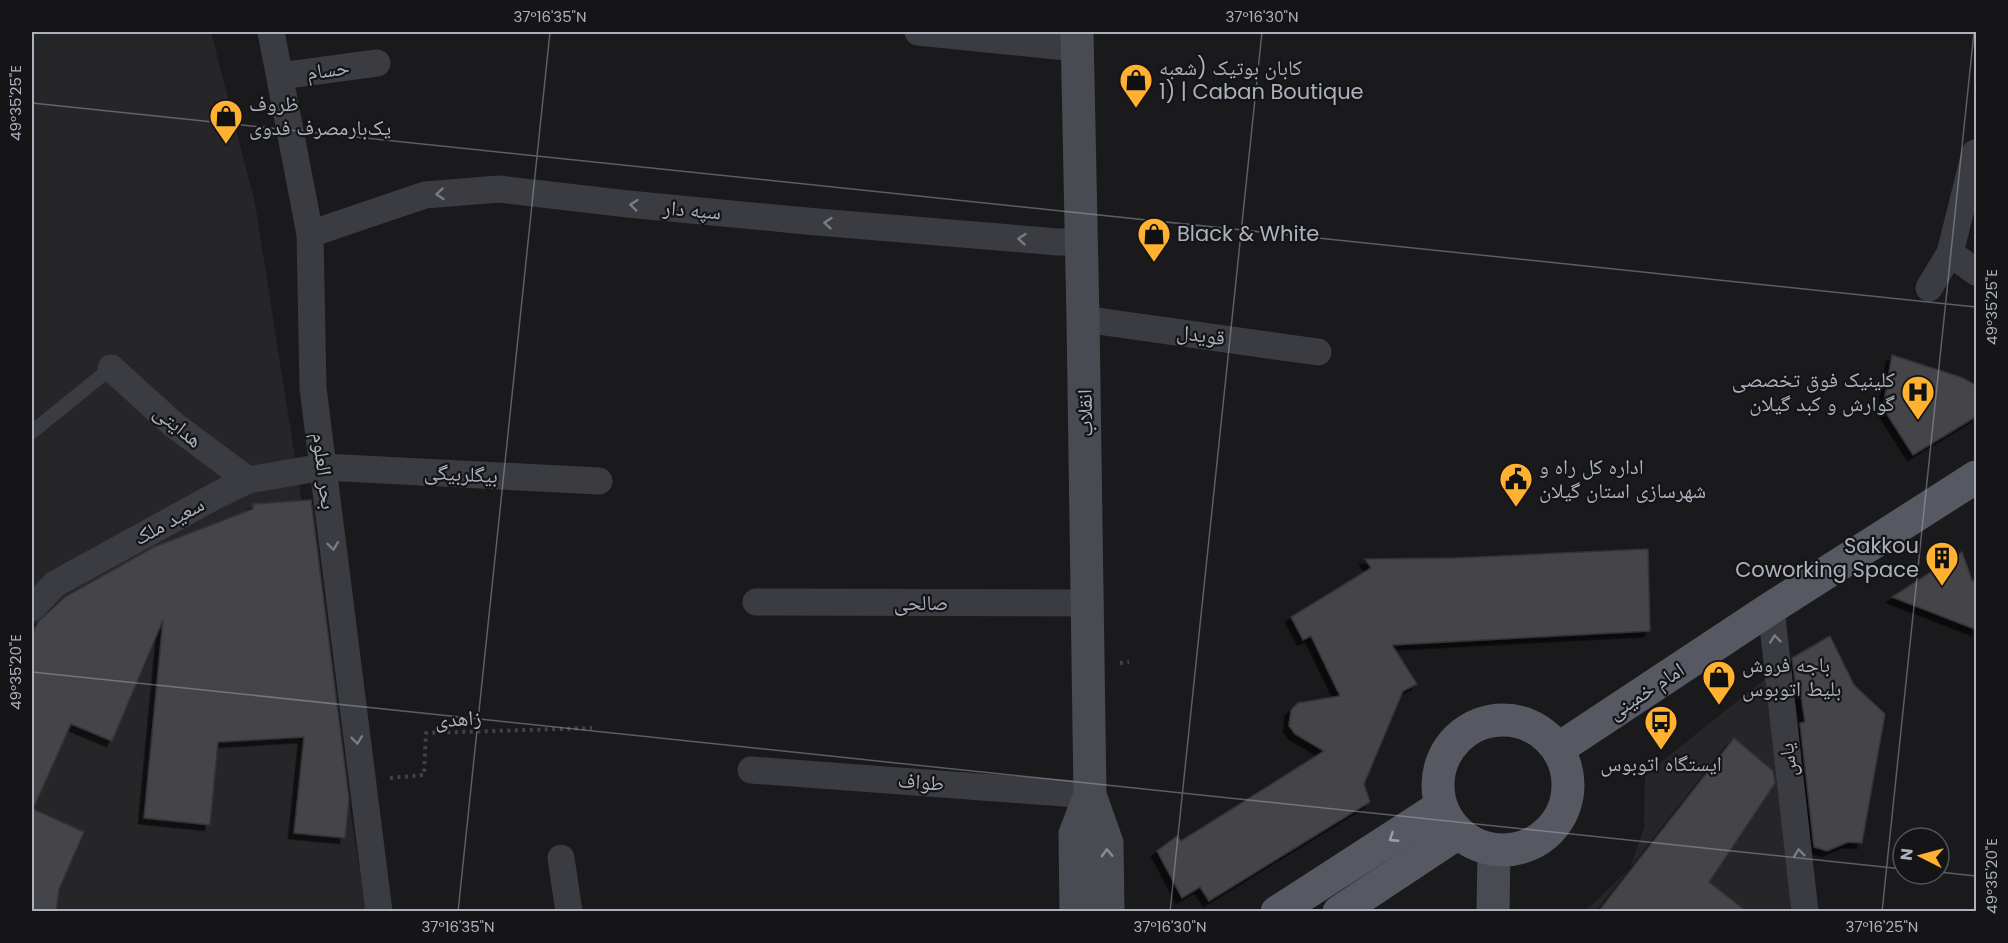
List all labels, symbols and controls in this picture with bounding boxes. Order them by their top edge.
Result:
text: 37°16'35"N [513,6,587,27]
text: 37°16'30"N [1225,6,1299,27]
street label: حسام [305,52,351,87]
place label: کابان بوتیک (شعبه 1) | Caban Boutique [1159,53,1364,106]
shop icon: کابان بوتیک (شعبه 1) | Caban Boutique [1118,62,1154,109]
text: 49°35'25"E [5,65,26,141]
place label: ظروف یک‌بارمصرف فدوی [249,89,391,142]
shop icon: ظروف یک‌بارمصرف فدوی [208,98,244,145]
one-way arrow [436,187,445,200]
street label: سپه دار [661,192,722,226]
one-way arrow [629,199,639,211]
shop icon: Black & White [1136,216,1172,263]
one-way arrow [824,217,833,230]
place label: Black & White [1177,219,1319,248]
one-way arrow [1018,233,1027,246]
text: 49°35'25"E [1981,269,2002,345]
street label: قویدل [1175,317,1227,352]
place label: کلینیک فوق تخصصی گوارش و کبد گیلان [1732,365,1895,418]
hospital icon: کلینیک فوق تخصصی گوارش و کبد گیلان [1900,374,1936,421]
street label: انقلاب [1070,389,1099,437]
street label: هدایتی [148,397,209,454]
street label: بحر العلوم [305,431,344,511]
place label: اداره کل راه و شهرسازی استان گیلان [1539,452,1706,505]
street label: بیگلربیگی [423,457,499,490]
public building icon: اداره کل راه و شهرسازی استان گیلان [1498,461,1534,508]
street label: سعید ملک [128,489,209,552]
place label: Sakkou Coworking Space [1735,531,1919,584]
building icon: Sakkou Coworking Space [1924,540,1960,587]
one-way arrow [326,542,339,551]
street label: صالحی [894,588,948,617]
text: 49°35'20"E [5,634,26,710]
one-way arrow [1769,634,1782,643]
place label: باجه فروش بلیط اتوبوس [1742,650,1841,703]
street label: امام خمینی [1602,655,1690,726]
shop icon: باجه فروش بلیط اتوبوس [1701,659,1737,706]
street label: زاهدی [434,702,482,735]
bus stop icon: ایستگاه اتوبوس [1643,704,1679,751]
one-way arrow [350,735,363,744]
street label: یاس [1771,742,1804,779]
place label: ایستگاه اتوبوس [1600,749,1722,778]
street label: طواف [897,765,945,798]
north arrow [1891,826,1951,886]
one-way arrow [1388,831,1399,842]
text: 49°35'20"E [1981,838,2002,914]
text: N [1895,847,1919,862]
one-way arrow [1101,849,1113,858]
one-way arrow [1793,849,1806,858]
text: 37°16'35"N [421,916,495,937]
text: 37°16'30"N [1133,916,1207,937]
text: 37°16'25"N [1846,916,1918,937]

